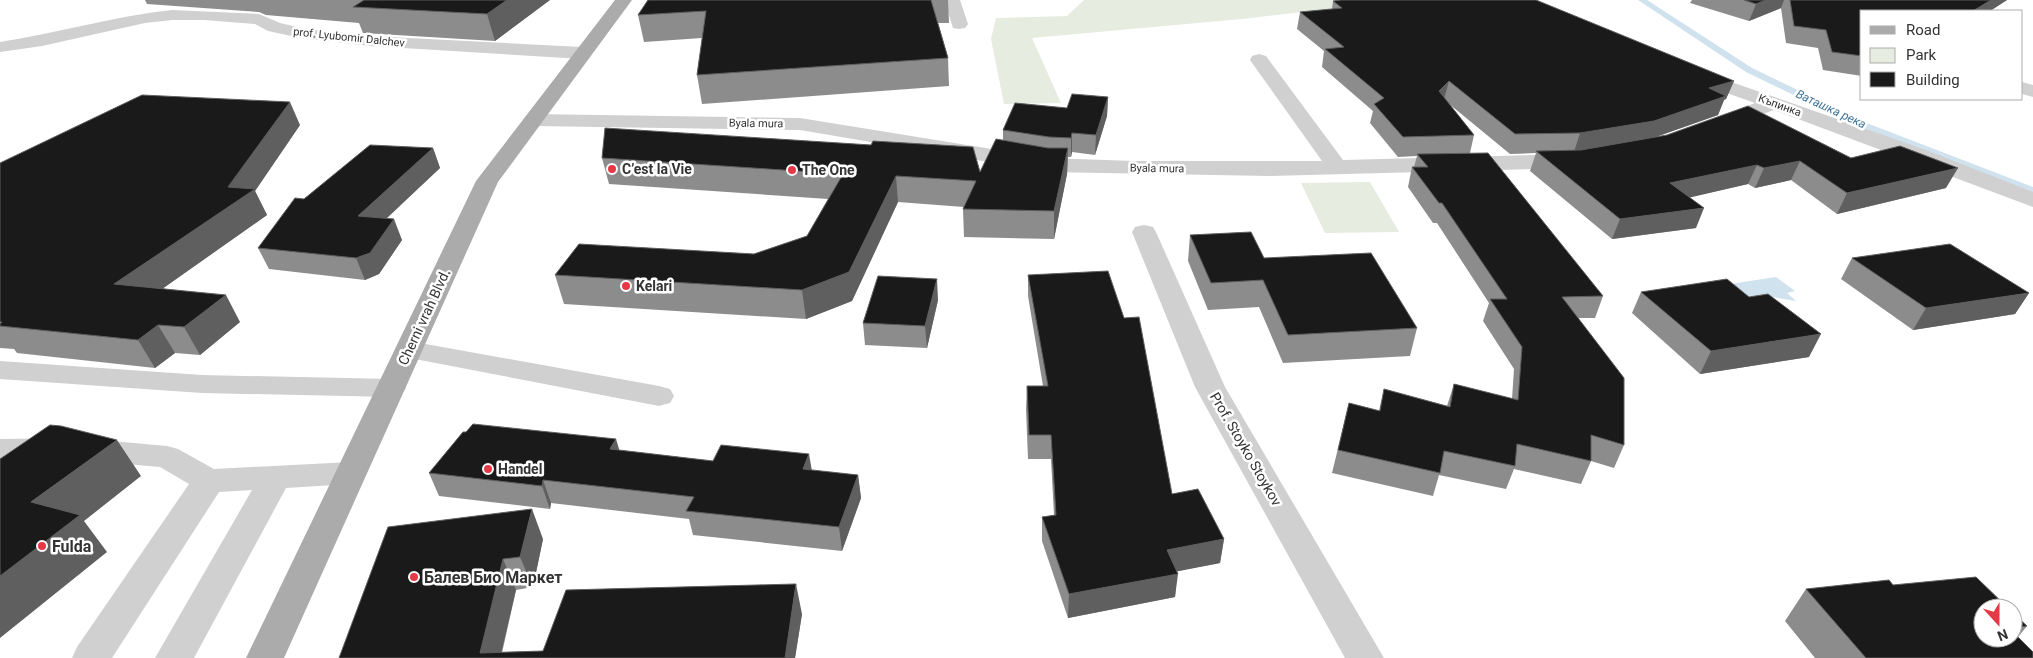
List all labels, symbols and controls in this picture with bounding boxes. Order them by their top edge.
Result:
legend [1860,10,2023,100]
text: Road [1906,21,1940,39]
street label: prof. Lyubomir Dalchev [293,25,406,50]
text: Park [1906,46,1937,64]
text: Building [1906,71,1960,89]
water label: Ваташка река [1794,87,1868,131]
street label: Къпинка [1757,92,1803,119]
street label: Byala mura [729,117,783,130]
place label: C’est la Vie [622,161,692,177]
place label: The One [802,162,855,178]
street label: Byala mura [1130,162,1184,175]
marker: C’est la Vie [606,163,618,175]
marker: The One [786,164,798,176]
street label: Cherni vrah Blvd. [395,266,453,368]
place label: Kelari [636,278,672,294]
marker: Kelari [620,280,632,292]
street label: Prof. Stoyko Stoykov [1207,389,1285,509]
place label: Handel [498,461,542,477]
marker: Handel [482,463,494,475]
place label: Fulda [52,537,92,556]
marker: Fulda [36,540,48,552]
place label: Балев Био Маркет [424,568,562,587]
marker: Балев Био Маркет [408,571,420,583]
north arrow [1973,598,2023,648]
text: N [1995,626,2010,644]

